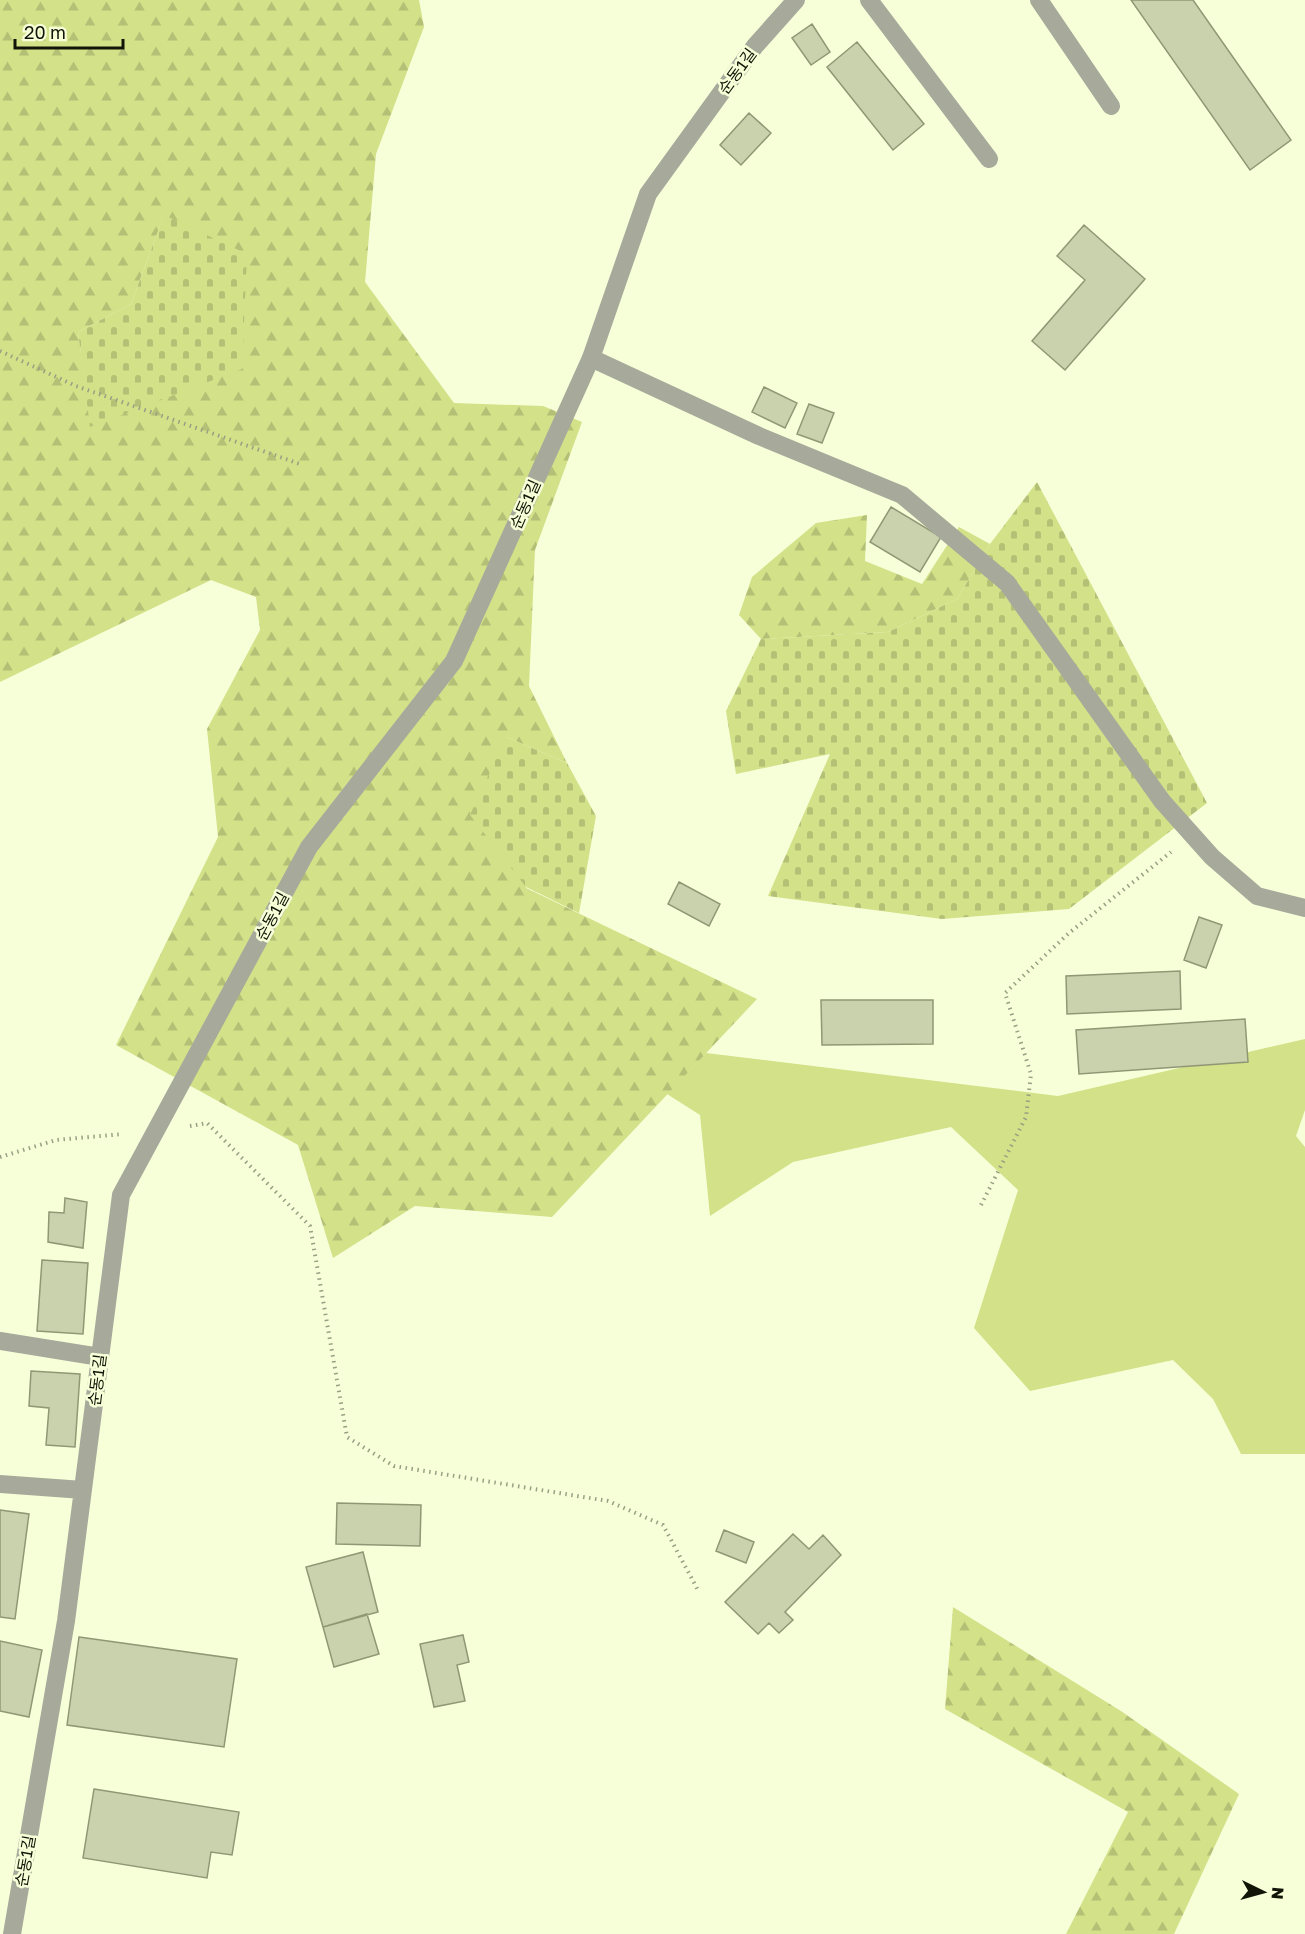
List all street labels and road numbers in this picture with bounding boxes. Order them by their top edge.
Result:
street label: 순동1길 [714,44,760,98]
street label: 순동1길 [505,476,545,532]
street label: 순동1길 [251,888,293,944]
street label: 순동1길 [84,1353,110,1407]
street label: 순동1길 [11,1834,39,1888]

